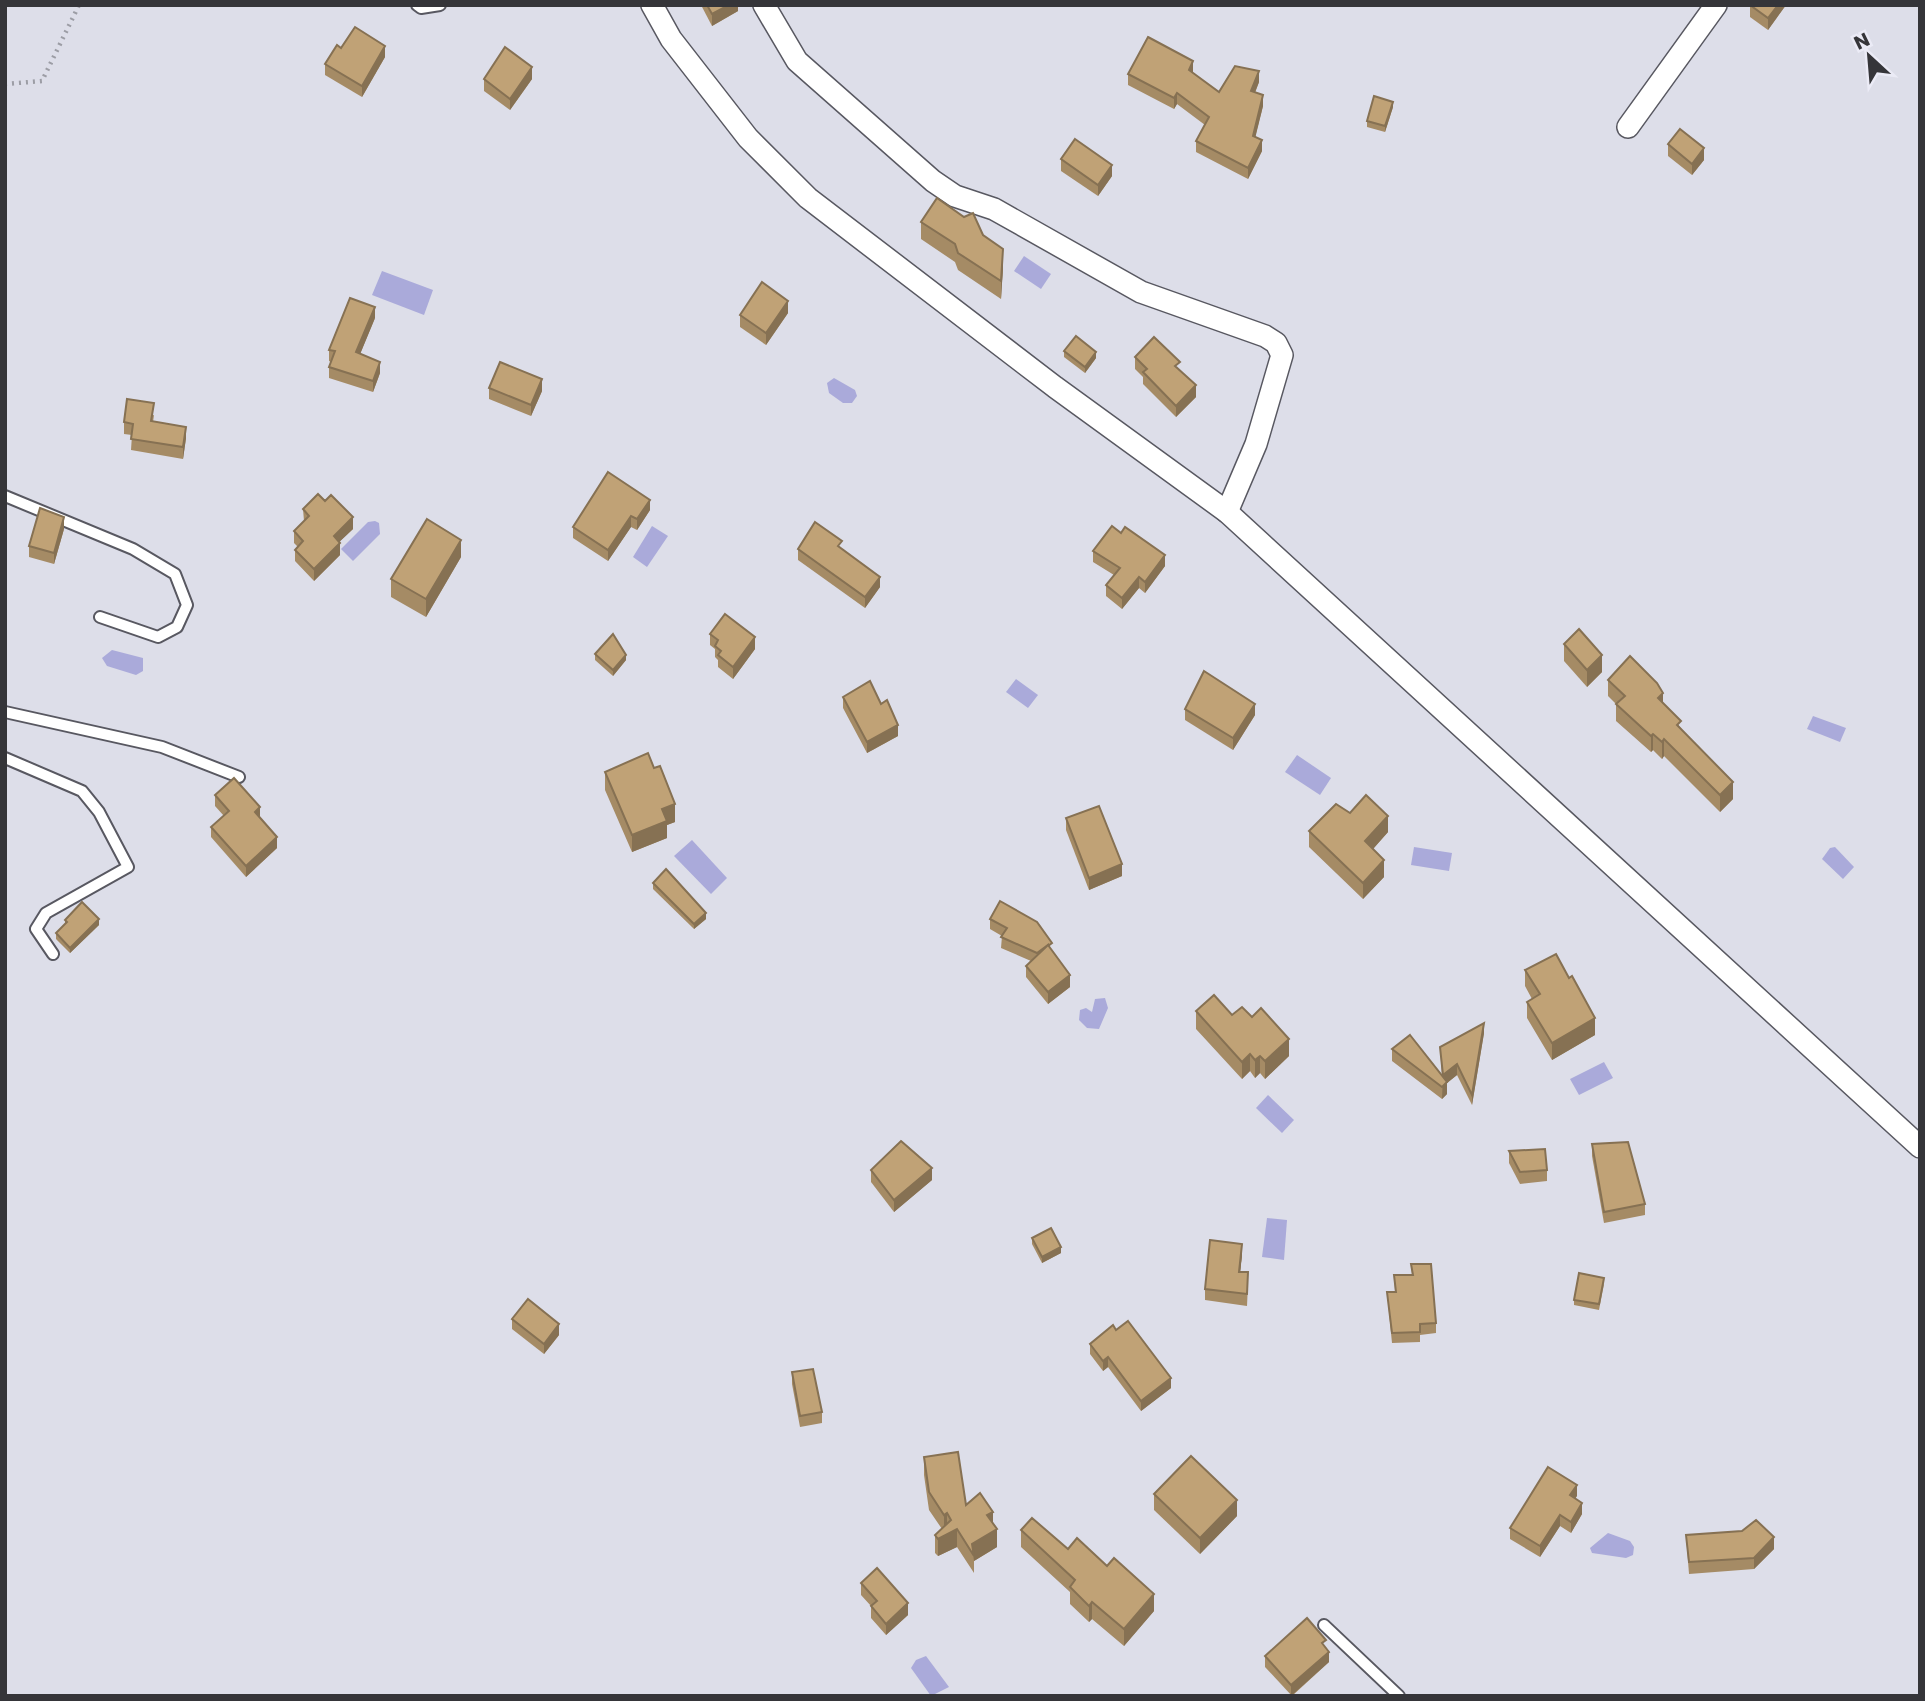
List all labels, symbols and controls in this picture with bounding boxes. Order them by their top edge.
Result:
north arrow [1834,21,1904,91]
text: N [1849,26,1874,56]

